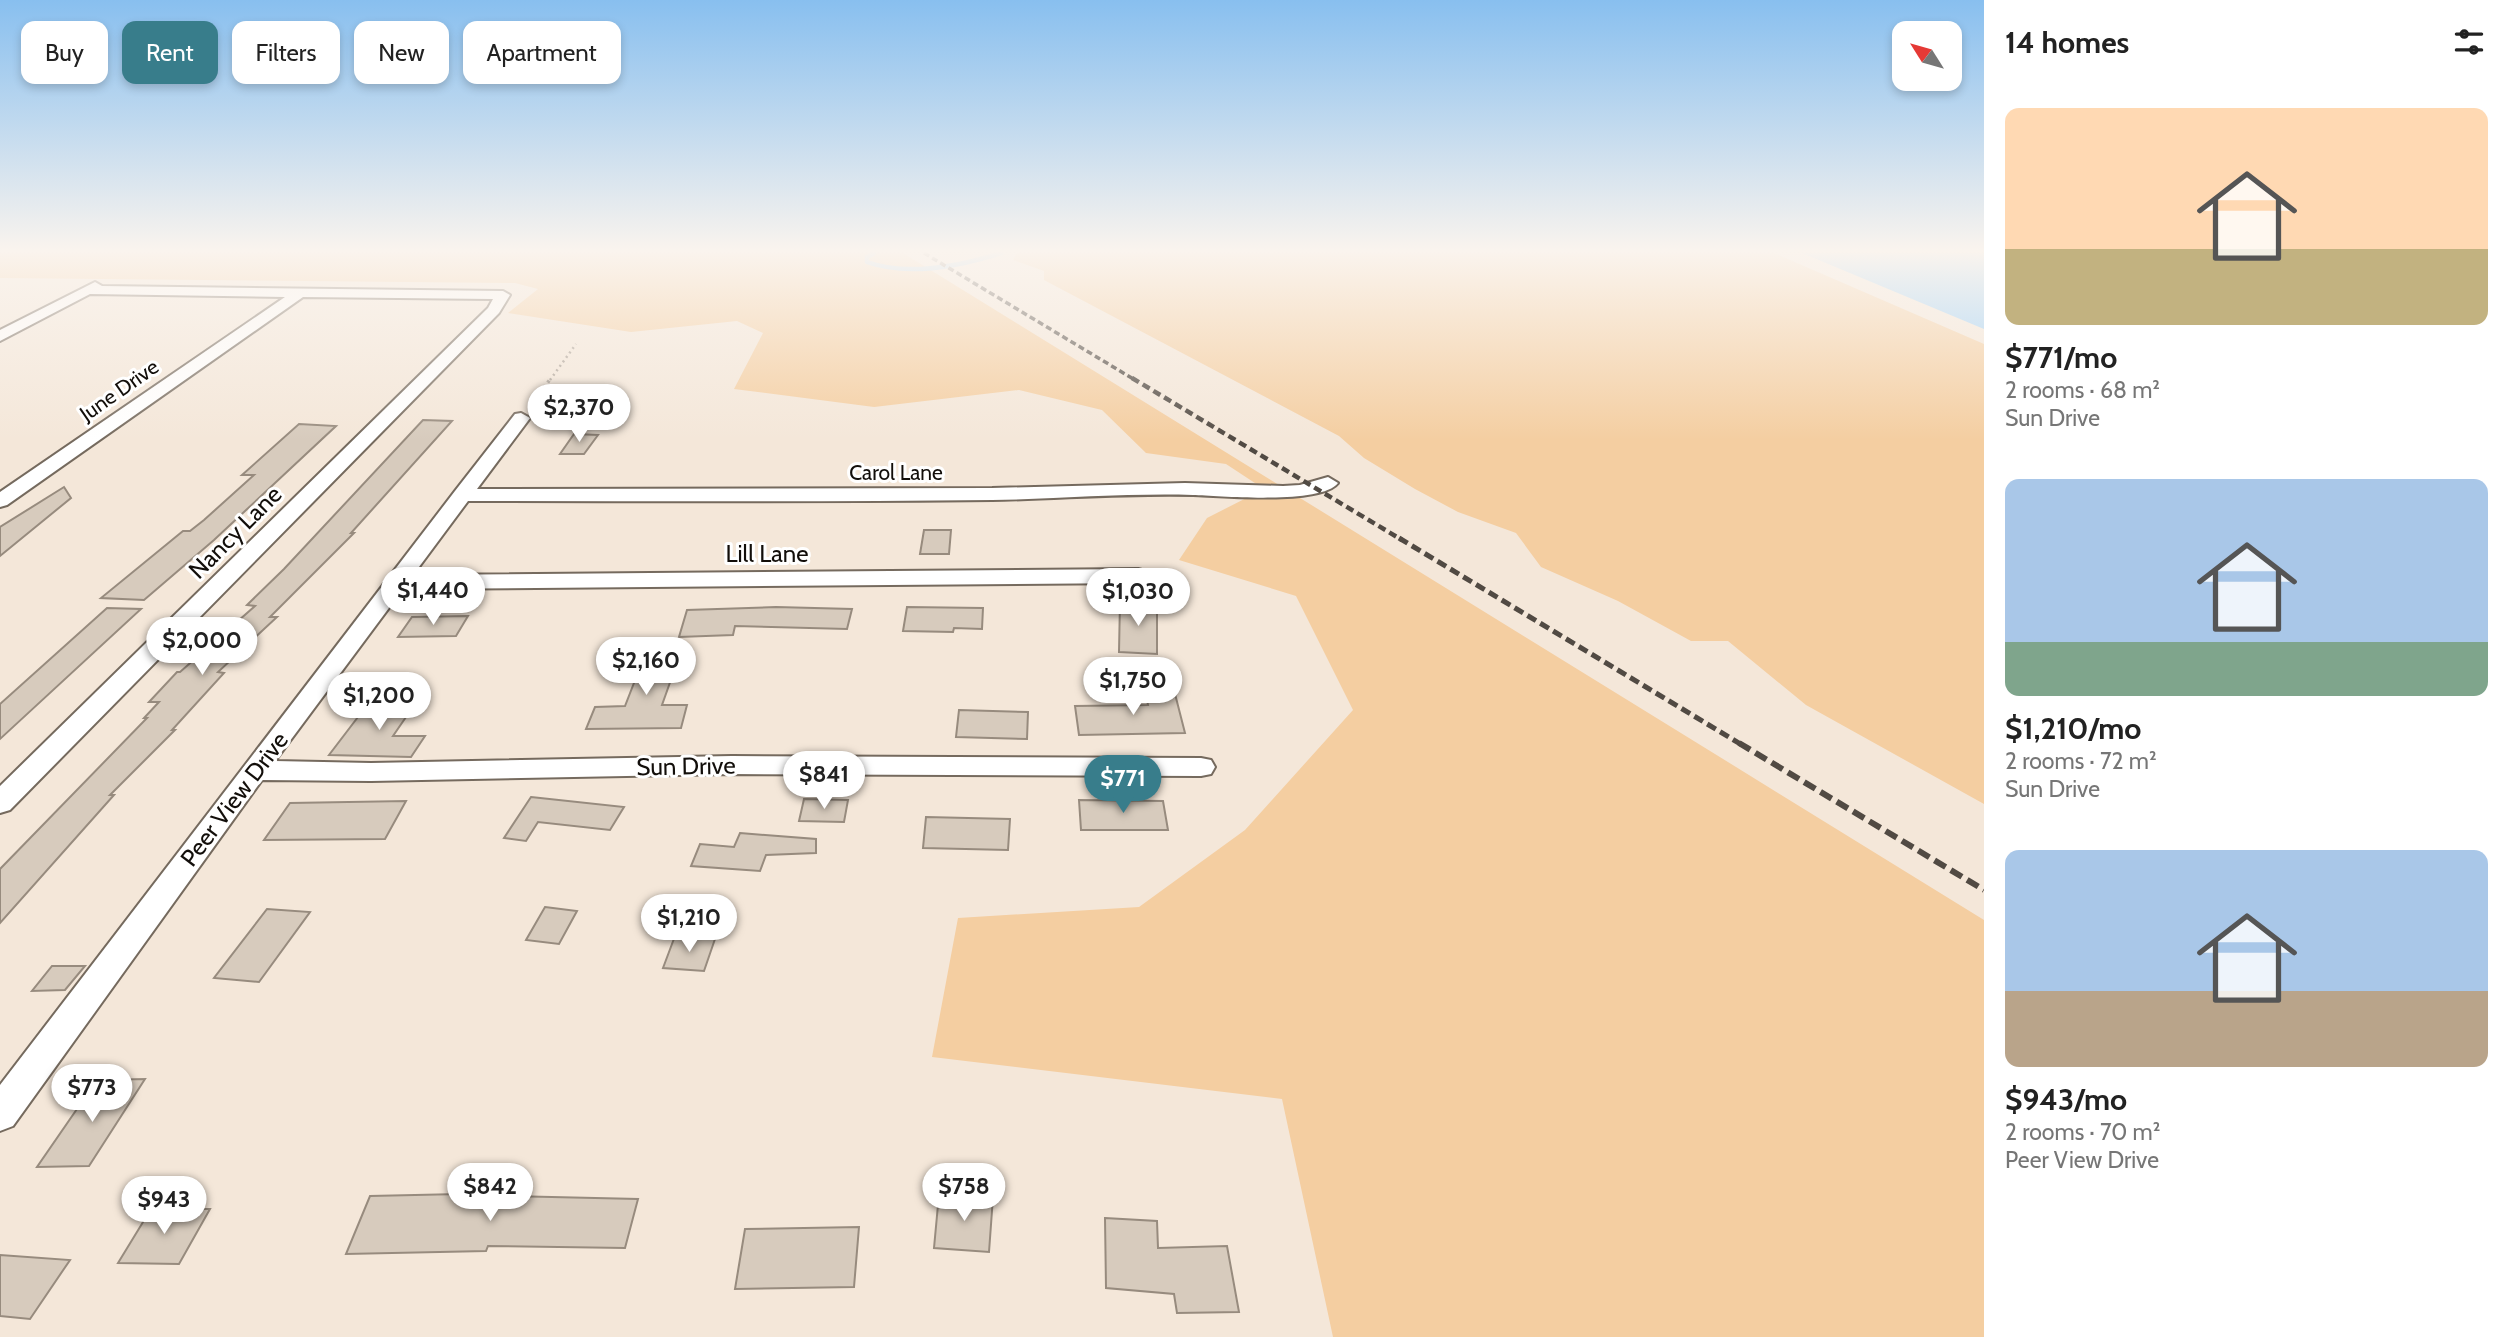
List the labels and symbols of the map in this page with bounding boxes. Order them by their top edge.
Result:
north arrow [1892,21,1962,91]
street label: June Drive [74,354,163,427]
pin: $2,370 [522,384,636,444]
street label: Carol Lane [849,460,943,485]
street label: Nancy Lane [183,480,287,584]
street label: Lill Lane [725,539,809,568]
pin: $1,440 [376,568,490,627]
pin: $1,030 [1081,568,1195,628]
pin: $2,000 [145,618,259,677]
pin: $2,160 [589,638,703,697]
pin: $1,750 [1076,658,1190,717]
pin: $1,200 [322,672,436,732]
street label: Peer View Drive [174,726,294,872]
street label: Sun Drive [636,751,736,781]
pin: $841 [783,752,865,811]
pin: $771 [1082,756,1164,815]
pin: $1,210 [632,894,746,954]
pin: $773 [51,1064,133,1124]
pin: $842 [449,1164,531,1223]
pin: $758 [923,1164,1005,1223]
pin: $943 [123,1176,205,1236]

